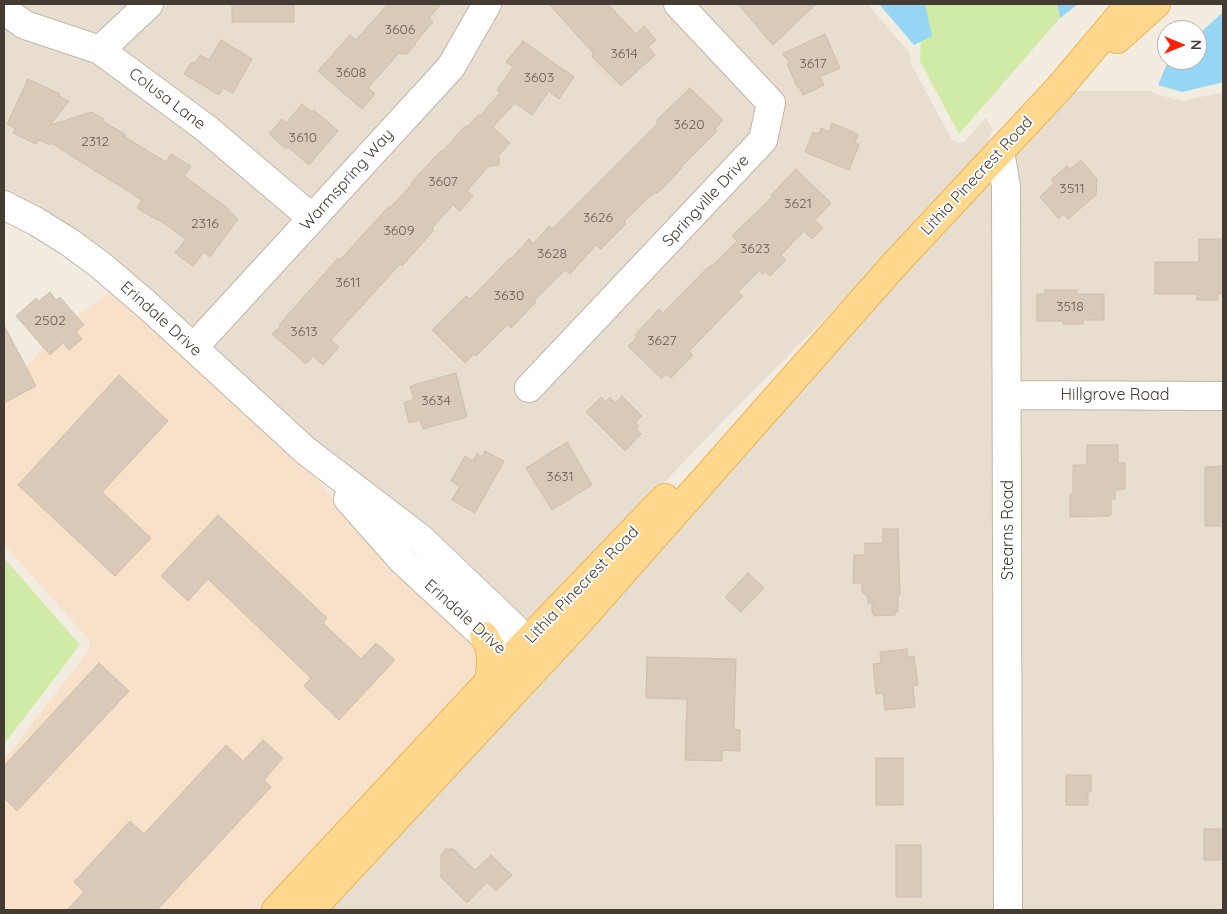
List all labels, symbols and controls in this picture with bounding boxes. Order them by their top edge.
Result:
north arrow [1157,20,1207,70]
house number: 3606 [385,22,415,38]
text: N [1187,40,1205,50]
house number: 3614 [610,46,638,62]
house number: 3617 [799,56,827,72]
street label: Colusa Lane [125,64,209,134]
house number: 3608 [336,65,366,81]
house number: 3603 [524,70,554,86]
street label: Lithia Pinecrest Road [917,113,1037,239]
house number: 3620 [674,117,704,133]
street label: Warmspring Way [296,125,398,235]
house number: 3610 [289,130,317,146]
house number: 2312 [81,134,109,150]
street label: Springville Drive [659,151,753,251]
house number: 3607 [428,174,458,190]
house number: 3511 [1059,181,1085,197]
house number: 3621 [784,196,812,212]
house number: 3626 [583,210,613,226]
house number: 2316 [191,216,219,232]
house number: 3609 [383,223,415,239]
house number: 3623 [740,241,770,257]
house number: 3628 [537,246,567,262]
house number: 3611 [335,275,361,291]
street label: Erindale Drive [116,277,206,361]
house number: 3630 [494,288,524,304]
house number: 3518 [1056,299,1084,315]
house number: 2502 [34,313,66,329]
house number: 3613 [290,324,318,340]
house number: 3627 [647,333,677,349]
street label: Hillgrove Road [1060,385,1170,405]
house number: 3634 [421,393,451,409]
house number: 3631 [546,469,574,485]
street label: Stearns Road [998,480,1018,580]
street label: Lithia Pinecrest Road [521,522,643,648]
street label: Erindale Drive [420,575,510,659]

